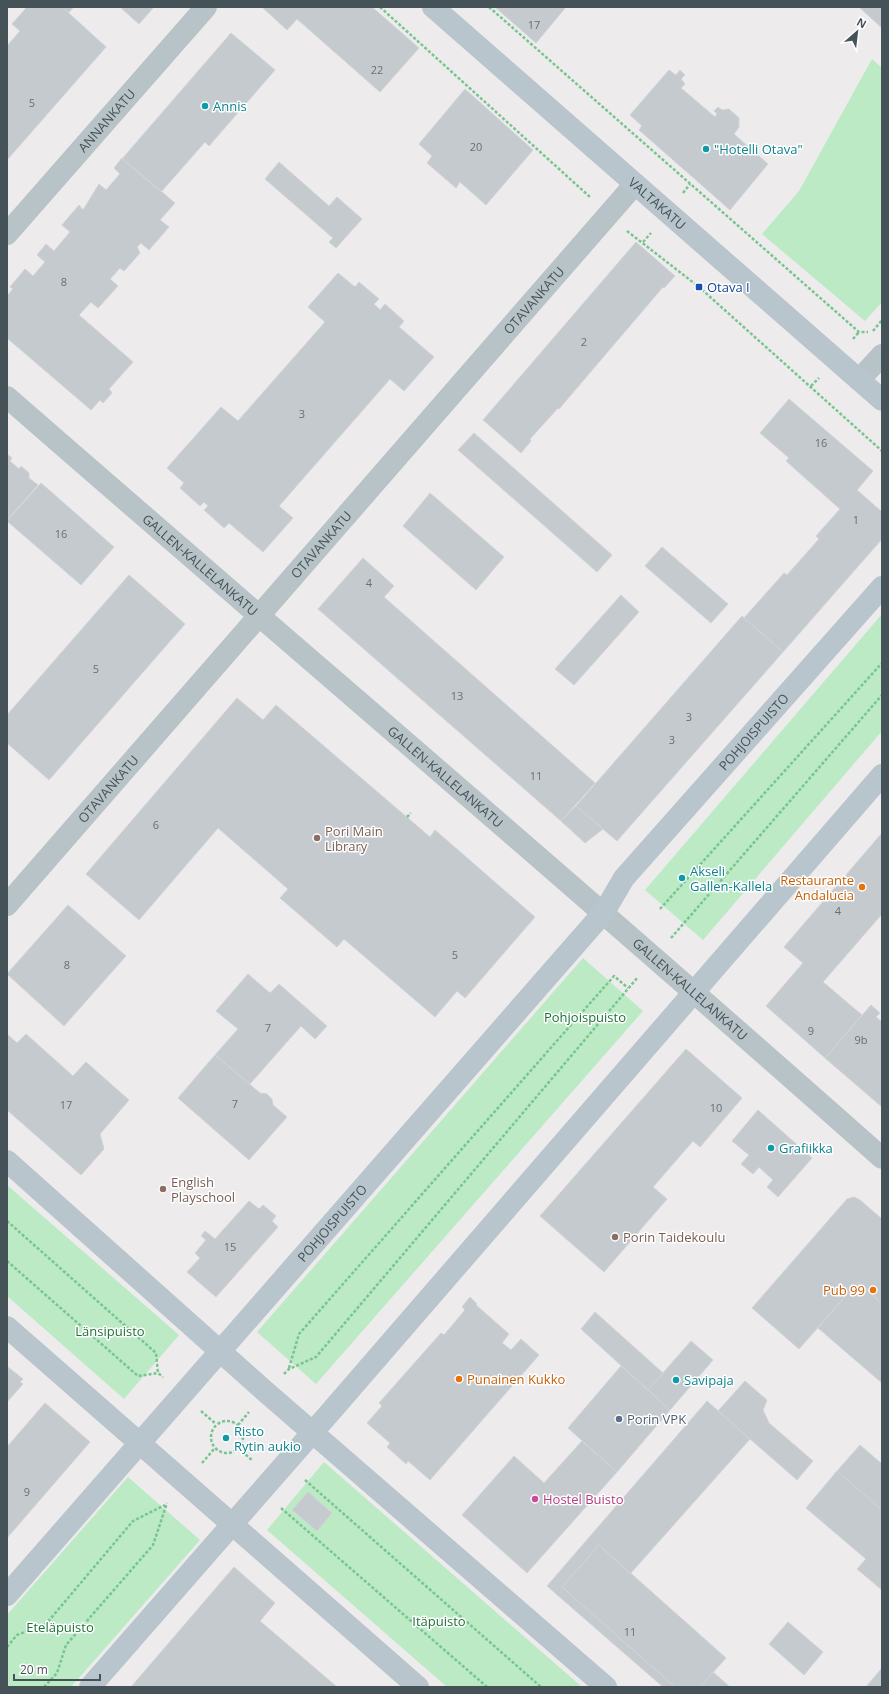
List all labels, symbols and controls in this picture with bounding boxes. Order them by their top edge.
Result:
north arrow [837,12,877,52]
text: N [854,14,869,31]
house number: 17 [528,17,540,32]
house number: 22 [371,62,383,77]
street label: ANNANKATU [74,85,139,156]
house number: 5 [29,95,35,110]
place label: Annis [213,97,247,115]
marker: Annis [200,101,210,111]
house number: 20 [470,139,482,154]
place label: "Hotelli Otava" [714,140,803,158]
marker: "Hotelli Otava" [701,144,711,154]
street label: VALTAKATU [625,173,690,233]
street label: OTAVANKATU [499,263,568,338]
house number: 8 [61,274,67,289]
place label: Otava I [707,278,750,296]
marker: Otava I [694,282,704,292]
house number: 2 [581,334,587,349]
house number: 3 [299,406,305,421]
house number: 16 [815,435,827,450]
street label: OTAVANKATU [287,507,355,582]
street label: GALLEN-KALLELANKATU [139,510,262,620]
house number: 1 [853,512,859,527]
house number: 16 [55,526,67,541]
house number: 4 [366,575,373,590]
house number: 5 [93,661,99,676]
house number: 13 [451,688,463,703]
street label: POHJOISPUISTO [715,689,793,774]
house number: 3 [686,709,692,724]
street label: GALLEN-KALLELANKATU [384,722,507,832]
house number: 3 [669,732,675,747]
street label: OTAVANKATU [74,751,143,827]
house number: 11 [530,768,542,783]
house number: 6 [153,817,159,832]
place label: Pori Main Library [325,822,383,855]
marker: Pori Main Library [312,833,322,843]
place label: Akseli Gallen-Kallela [690,862,772,895]
place label: Restaurante Andalucia [780,871,854,904]
marker: Akseli Gallen-Kallela [677,873,687,883]
marker: Restaurante Andalucia [857,882,867,892]
house number: 4 [835,903,842,918]
street label: GALLEN-KALLELANKATU [629,934,751,1044]
house number: 5 [452,947,458,962]
house number: 8 [64,957,70,972]
park label: Pohjoispuisto [544,1008,626,1026]
house number: 7 [265,1020,271,1035]
house number: 9 [808,1023,814,1038]
house number: 9b [854,1032,868,1047]
house number: 7 [232,1096,238,1111]
house number: 17 [60,1097,72,1112]
house number: 10 [710,1100,722,1115]
place label: Grafiikka [779,1139,833,1157]
marker: Grafiikka [766,1143,776,1153]
place label: English Playschool [171,1173,235,1206]
street label: POHJOISPUISTO [293,1180,371,1266]
marker: English Playschool [158,1184,168,1194]
place label: Porin Taidekoulu [623,1228,725,1246]
marker: Porin Taidekoulu [610,1232,620,1242]
house number: 15 [224,1239,236,1254]
place label: Pub 99 [823,1281,865,1299]
marker: Pub 99 [868,1285,878,1295]
park label: Länsipuisto [75,1322,145,1340]
place label: Punainen Kukko [467,1370,565,1388]
place label: Savipaja [684,1371,734,1389]
marker: Punainen Kukko [454,1374,464,1384]
marker: Savipaja [671,1375,681,1385]
place label: Porin VPK [627,1410,686,1428]
marker: Porin VPK [614,1414,624,1424]
place label: Risto Rytin aukio [234,1422,301,1455]
marker: Risto Rytin aukio [221,1433,231,1443]
house number: 9 [24,1484,30,1499]
place label: Hostel Buisto [543,1490,624,1508]
marker: Hostel Buisto [530,1494,540,1504]
park label: Itäpuisto [412,1612,466,1630]
park label: Eteläpuisto [26,1618,94,1636]
house number: 11 [624,1624,636,1639]
scale bar [14,1656,100,1682]
text: 20 m [20,1661,48,1678]

